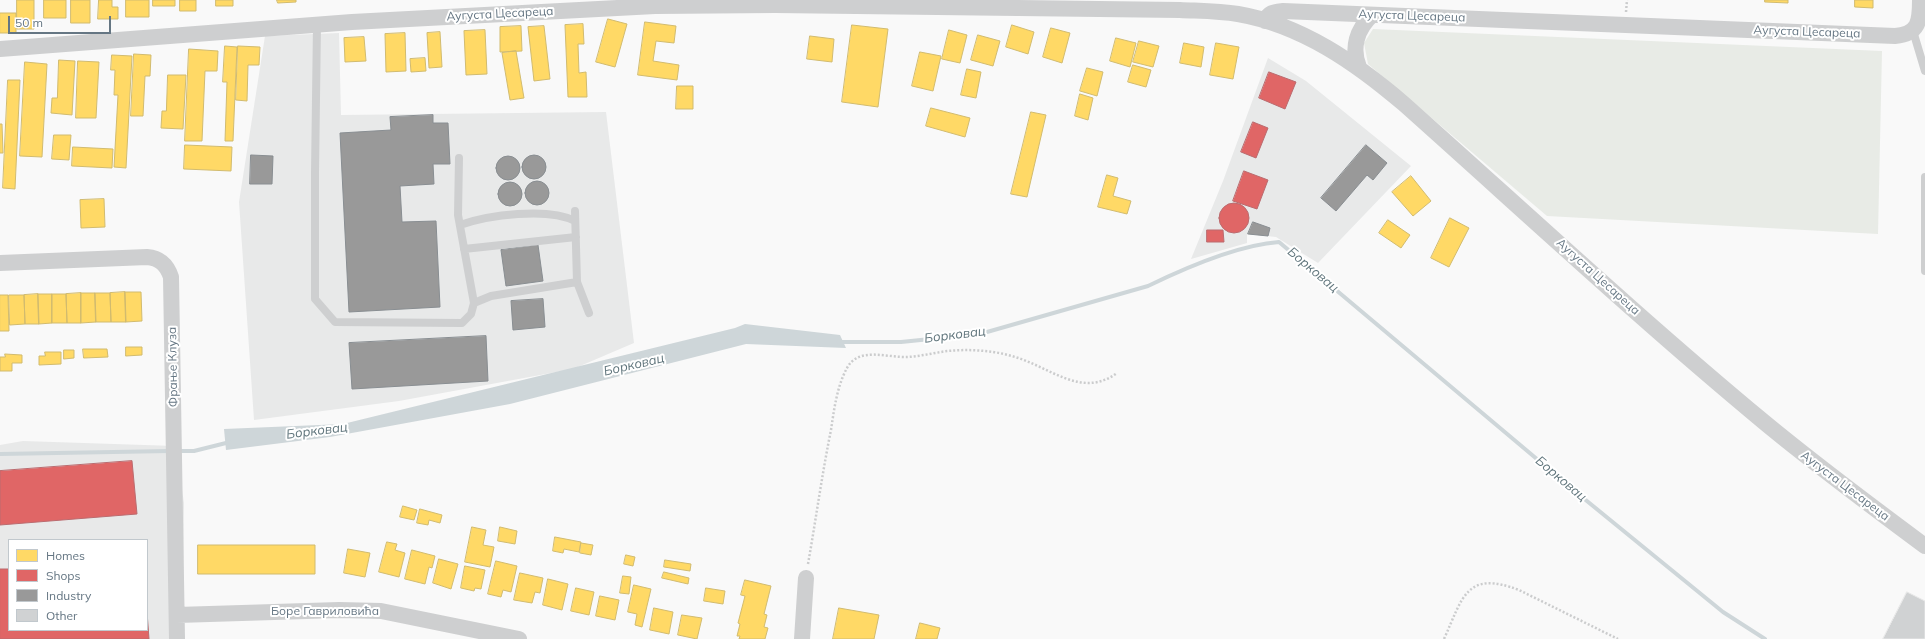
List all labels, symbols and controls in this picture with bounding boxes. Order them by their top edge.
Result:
street label: Аугуста Цесареца [446,4,554,24]
street label: Аугуста Цесареца [1358,7,1466,25]
scale bar [10,8,113,34]
text: 50 m [15,15,43,30]
street label: Аугуста Цесареца [1753,23,1861,41]
street label: Аугуста Цесареца [1553,236,1643,318]
water label: Борковац [1284,244,1342,296]
water label: Борковац [923,323,987,347]
street label: Фрање Клуза [165,327,181,407]
water label: Борковац [602,350,666,380]
water label: Борковац [285,419,349,443]
street label: Аугуста Цесареца [1798,448,1892,524]
water label: Борковац [1532,453,1590,505]
legend [8,539,148,631]
text: Homes [46,548,85,563]
text: Shops [46,568,81,583]
text: Industry [46,588,91,603]
street label: Боре Гавриловића [271,604,379,618]
text: Other [46,608,77,623]

